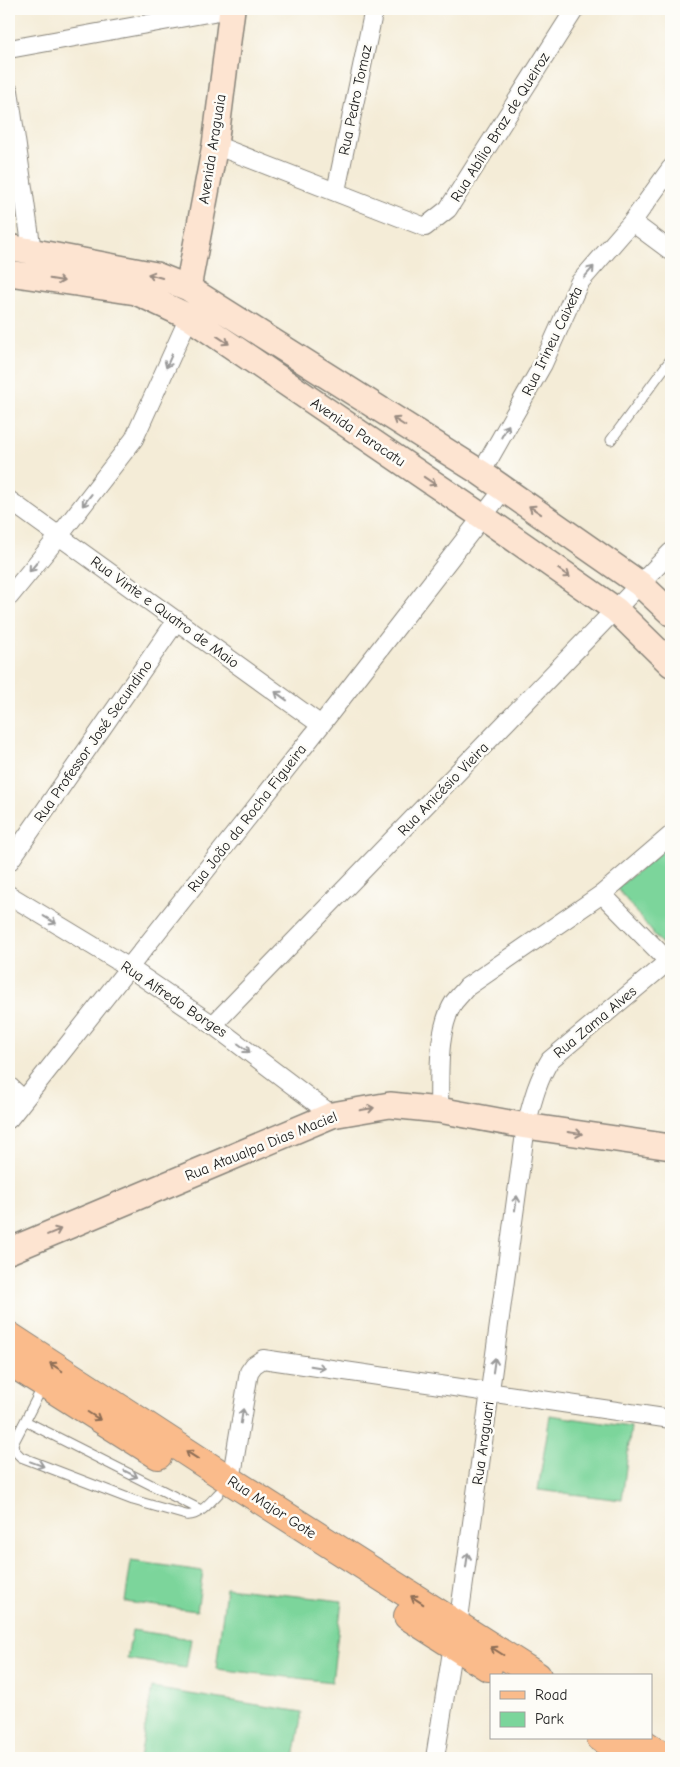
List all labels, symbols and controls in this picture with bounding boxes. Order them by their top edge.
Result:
street label: Rua Pedro Tomaz [335,43,376,157]
street label: Rua Abílio Braz de Queiroz [447,49,554,205]
street label: Avenida Araguaia [194,93,230,205]
one-way arrow [583,266,594,279]
one-way arrow [147,270,163,280]
one-way arrow [49,275,65,285]
street label: Rua Irineu Caixeta [518,283,586,399]
one-way arrow [216,335,230,345]
one-way arrow [164,353,173,368]
street label: Avenida Paracatu [307,394,409,470]
one-way arrow [392,416,406,426]
one-way arrow [501,424,510,439]
one-way arrow [423,476,437,486]
one-way arrow [82,493,92,507]
one-way arrow [528,505,542,516]
street label: Rua Vinte e Quatro de Maio [87,552,243,672]
one-way arrow [28,560,40,573]
one-way arrow [556,568,570,578]
street label: Rua Professor José Secundino [30,656,156,826]
one-way arrow [275,691,289,701]
street label: Rua Anicésio Vieira [394,739,492,839]
street label: Rua João da Rocha Figueira [184,741,310,895]
one-way arrow [43,916,57,926]
street label: Rua Alfredo Borges [118,957,230,1041]
street label: Rua Zama Alves [550,982,640,1062]
one-way arrow [237,1043,250,1054]
one-way arrow [358,1103,374,1113]
street label: Rua Ataualpa Dias Maciel [182,1107,340,1185]
one-way arrow [566,1128,582,1138]
one-way arrow [511,1196,521,1212]
one-way arrow [46,1227,61,1237]
one-way arrow [489,1357,499,1373]
one-way arrow [49,1361,63,1371]
one-way arrow [310,1362,326,1372]
street label: Rua Araguari [468,1400,498,1486]
one-way arrow [238,1408,248,1424]
one-way arrow [87,1411,101,1421]
one-way arrow [185,1450,199,1461]
one-way arrow [28,1460,44,1469]
one-way arrow [124,1469,139,1479]
street label: Rua Major Gote [224,1472,320,1543]
one-way arrow [462,1553,472,1569]
one-way arrow [411,1594,425,1604]
one-way arrow [491,1646,505,1656]
legend [490,1674,652,1740]
text: Road [535,1686,567,1704]
text: Park [535,1710,564,1728]

